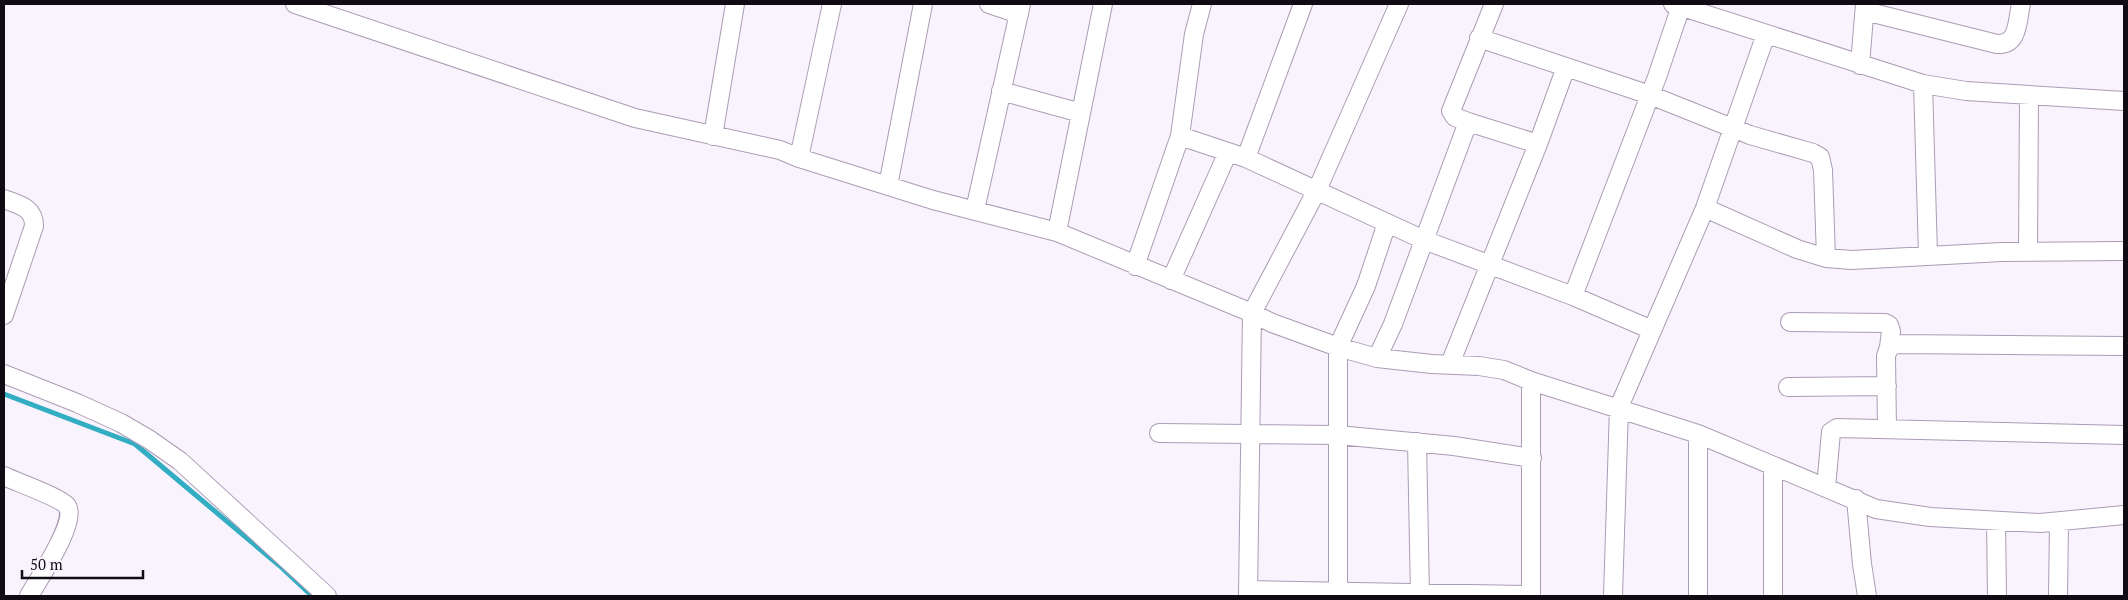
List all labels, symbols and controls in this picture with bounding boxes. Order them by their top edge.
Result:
scale bar [22,548,144,580]
text: 50 m [30,554,63,574]

